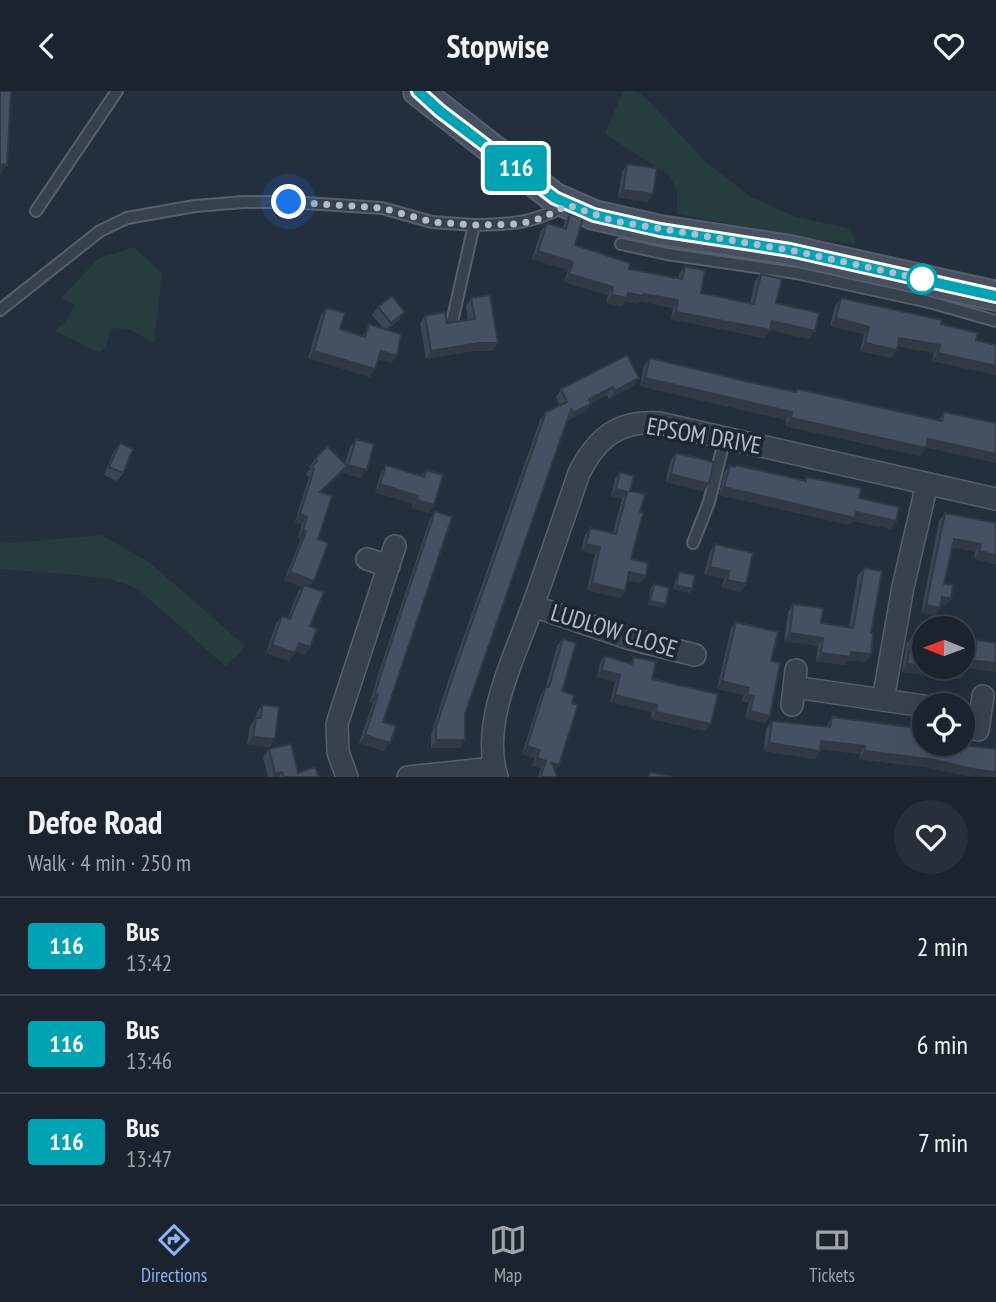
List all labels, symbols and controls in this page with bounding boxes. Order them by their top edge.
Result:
text: Stopwise [447,25,549,67]
icon: back [28,27,66,65]
icon: heart [930,27,968,65]
line badge: 116 [476,145,556,191]
text: 116 [499,152,533,183]
your location [271,184,306,219]
unlabelled marker [907,264,937,294]
street label: EPSOM DRIVE [644,410,764,461]
street label: LUDLOW CLOSE [547,597,681,664]
north arrow [912,616,975,679]
map controls [912,616,975,756]
button: locate [912,693,975,756]
text: Defoe Road [28,800,162,843]
button: heart [894,800,968,874]
text: Walk · 4 min · 250 m [28,848,191,877]
text: Bus [126,915,159,948]
text: 116 [49,930,84,961]
text: 2 min [917,930,968,963]
text: 13:42 [126,948,172,977]
text: Bus [126,1013,159,1046]
text: 116 [49,1028,84,1059]
text: 6 min [917,1028,968,1061]
text: 13:46 [126,1046,172,1075]
text: Bus [126,1111,159,1144]
text: 116 [49,1126,84,1157]
text: 7 min [918,1126,968,1159]
text: 13:47 [126,1144,172,1173]
tab: Directions [141,1221,207,1287]
tab: Map [489,1221,527,1287]
tab: Tickets [809,1221,855,1287]

